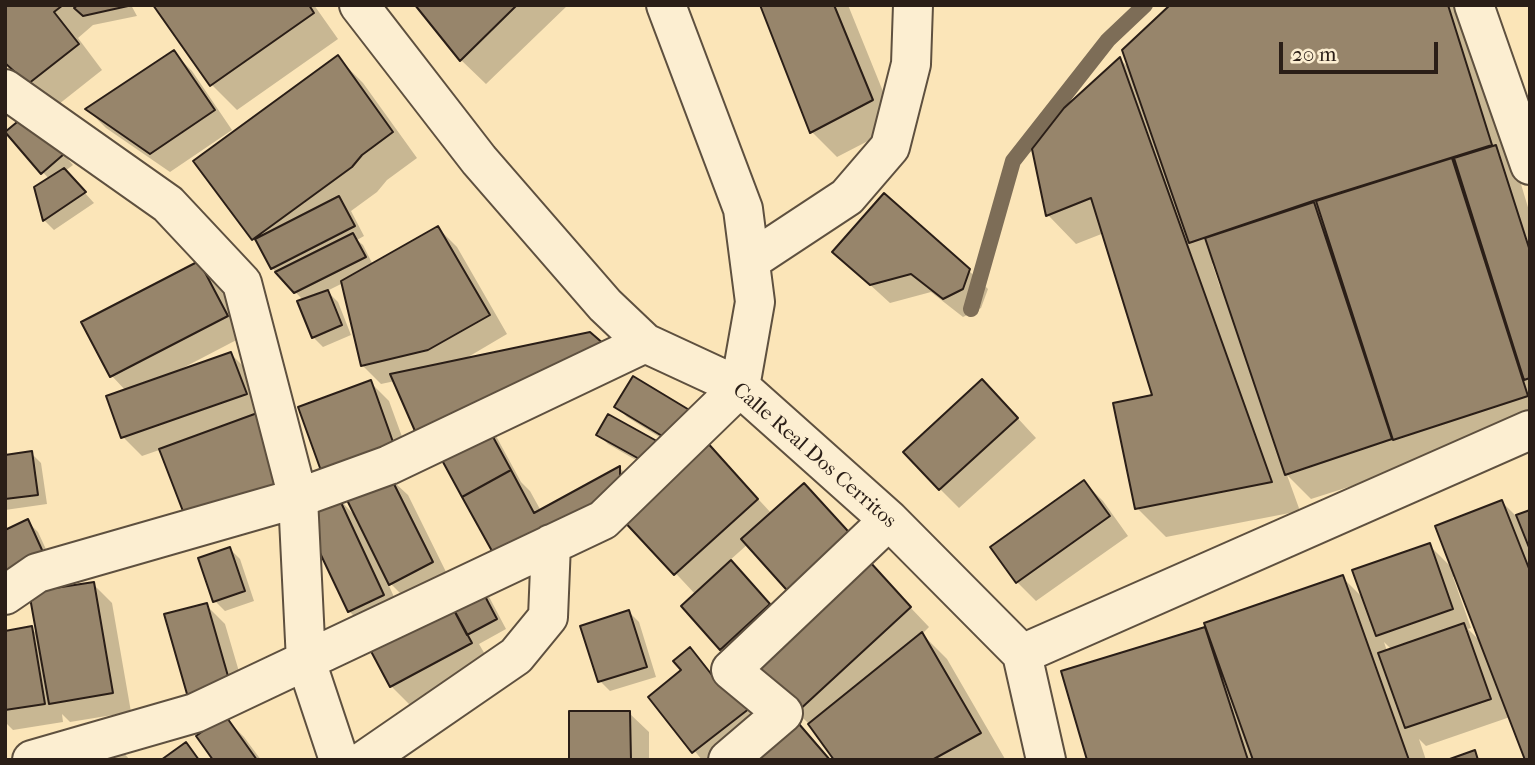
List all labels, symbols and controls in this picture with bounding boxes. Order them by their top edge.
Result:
scale bar [1283,28,1442,72]
text: 20 m [1292,42,1336,66]
street label: Calle Real Dos Cerritos [727,378,901,534]

